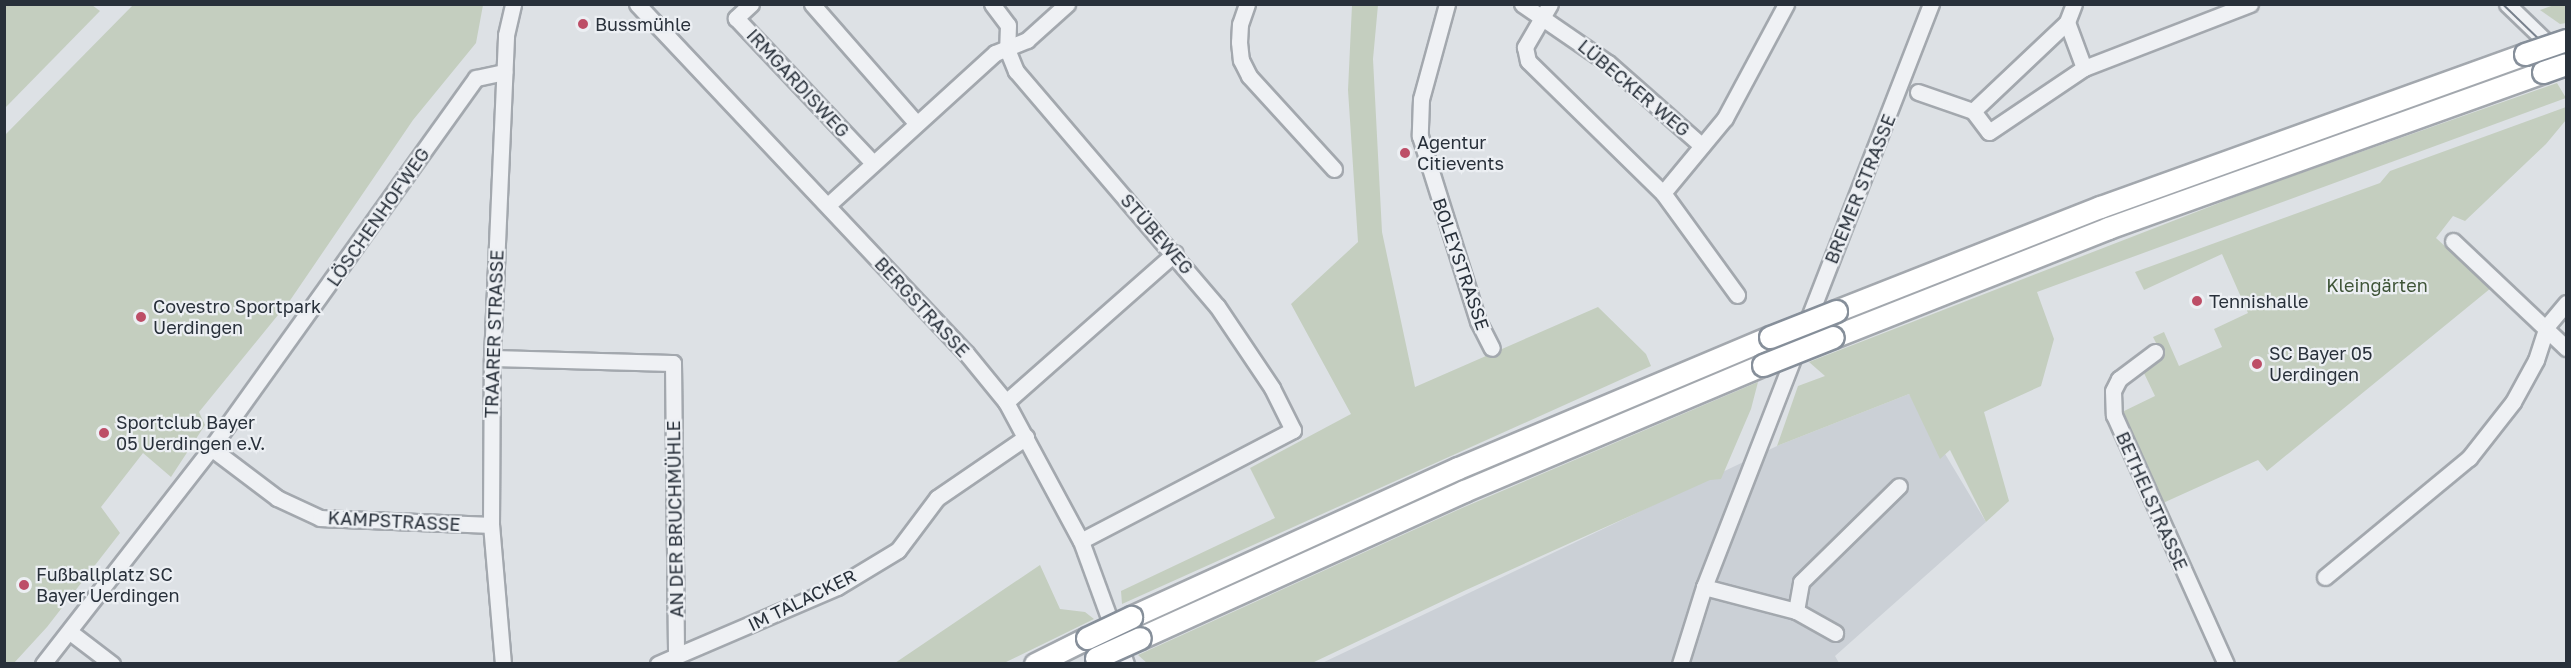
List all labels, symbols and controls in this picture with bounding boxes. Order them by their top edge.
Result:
place label: Bussmühle [595,13,691,35]
marker: Bussmühle [576,17,590,31]
street label: IRMGARDISWEG [742,24,854,142]
street label: LÜBECKER WEG [1574,35,1694,141]
street label: BREMER STRASSE [1820,111,1900,267]
place label: Agentur Citievents [1417,132,1504,174]
street label: LÖSCHENHOFWEG [322,144,434,290]
marker: Agentur Citievents [1398,146,1412,160]
street label: STÜBEWEG [1116,189,1198,279]
street label: BOLEYSTRASSE [1428,195,1494,333]
street label: TRAARER STRASSE [480,249,508,419]
street label: BERGSTRASSE [870,253,974,361]
park label: Kleingärten [2326,274,2428,296]
place label: Tennishalle [2209,290,2309,312]
marker: Tennishalle [2190,294,2204,308]
place label: Covestro Sportpark Uerdingen [153,296,321,338]
marker: Covestro Sportpark Uerdingen [134,310,148,324]
place label: SC Bayer 05 Uerdingen [2269,343,2372,386]
marker: SC Bayer 05 Uerdingen [2250,357,2264,371]
place label: Sportclub Bayer 05 Uerdingen e.V. [116,412,265,454]
street label: AN DER BRUCHMÜHLE [662,420,688,618]
marker: Sportclub Bayer 05 Uerdingen e.V. [97,426,111,440]
street label: BETHELSTRASSE [2112,428,2192,574]
street label: KAMPSTRASSE [327,507,461,535]
place label: Fußballplatz SC Bayer Uerdingen [36,564,180,606]
street label: IM TALACKER [744,564,860,636]
marker: Fußballplatz SC Bayer Uerdingen [17,578,31,592]

